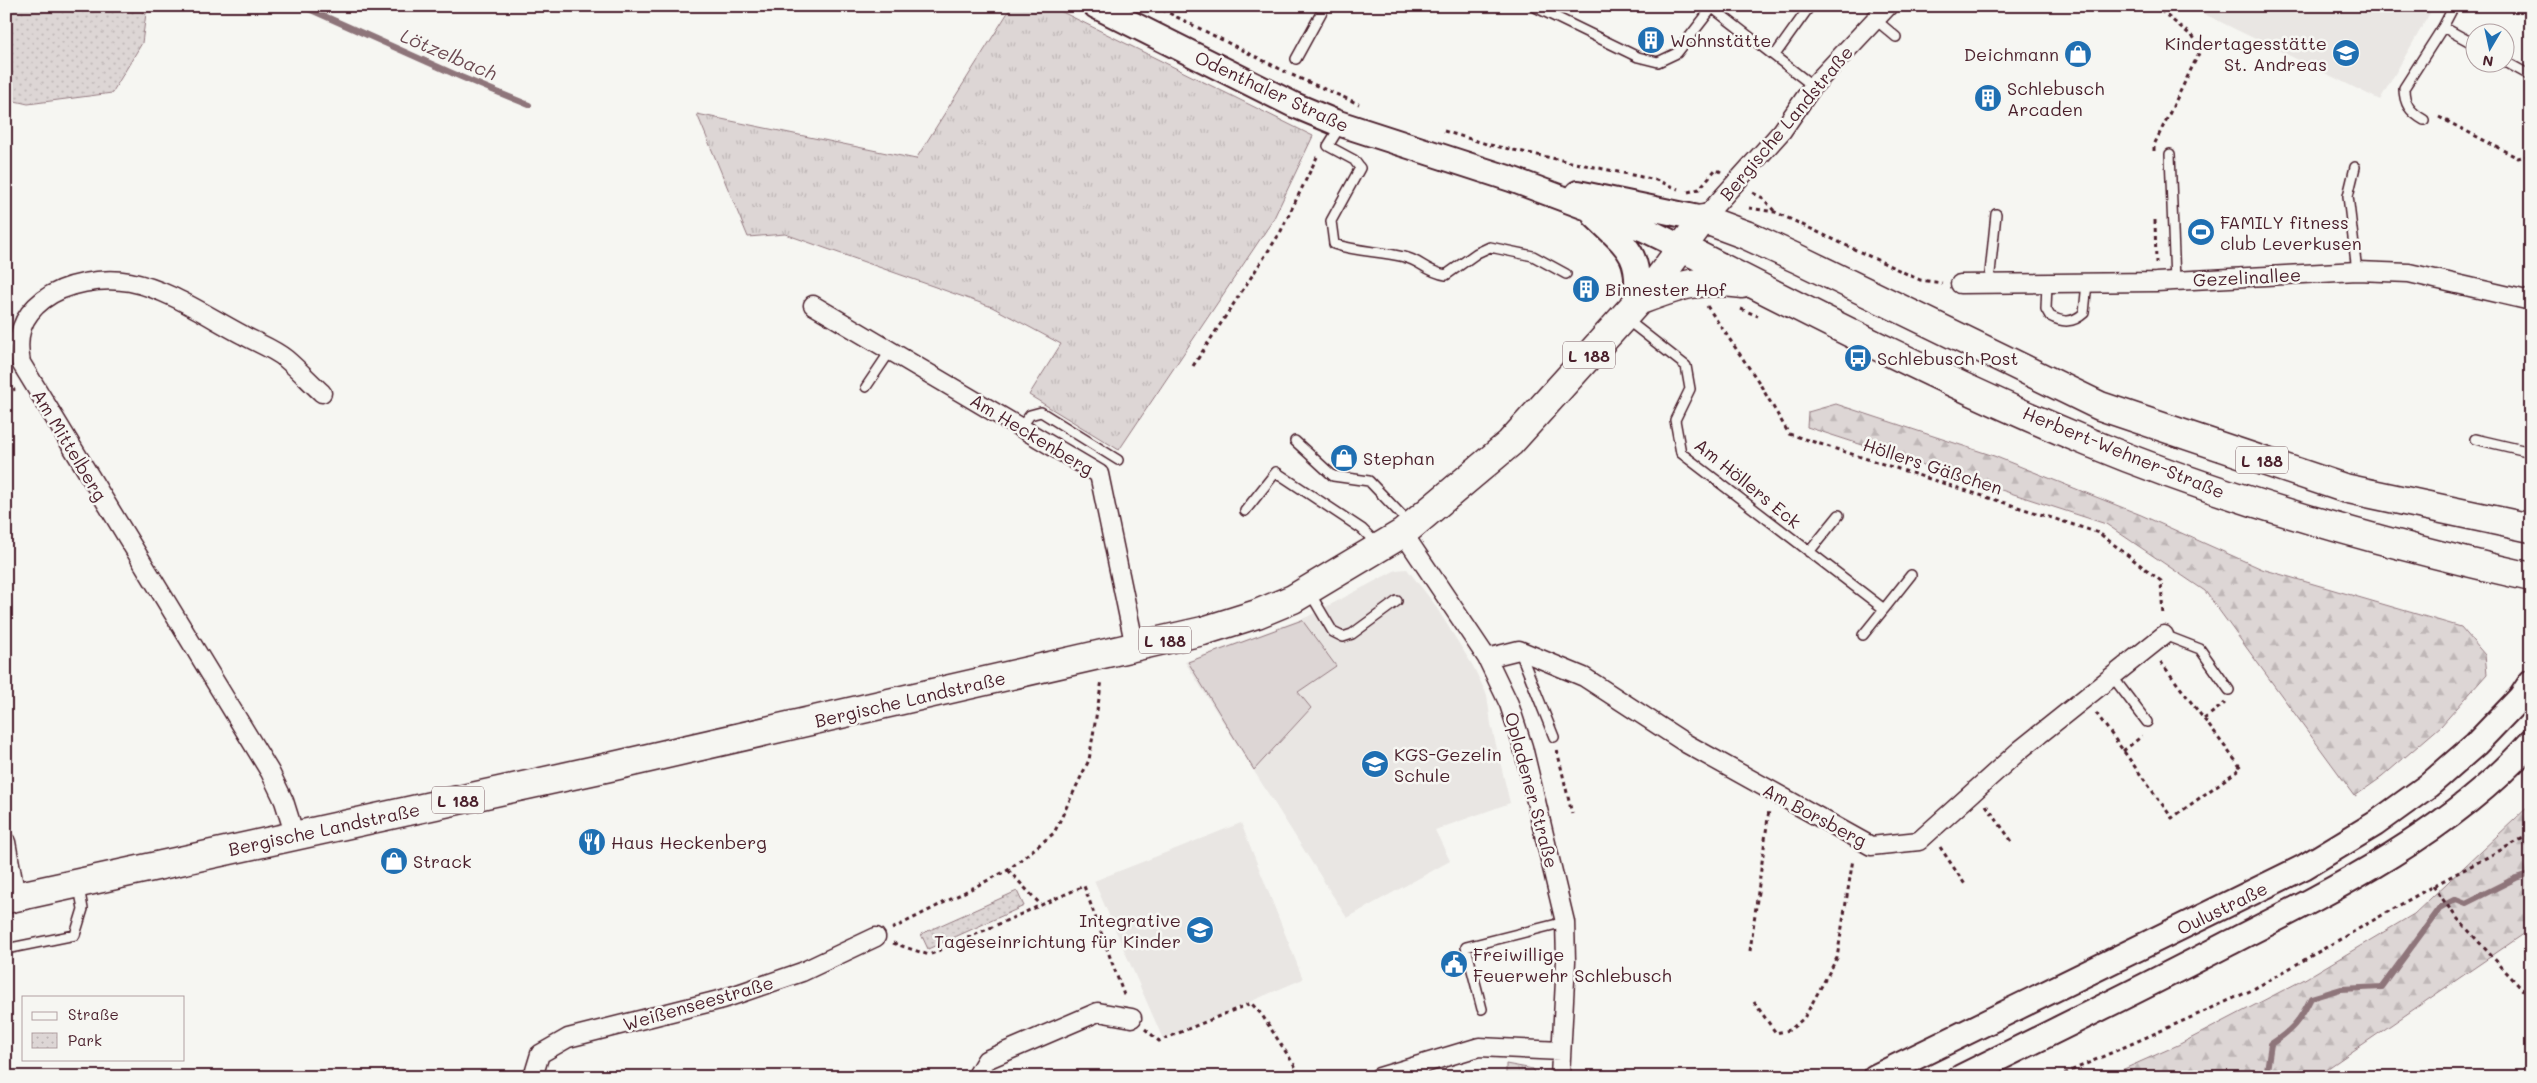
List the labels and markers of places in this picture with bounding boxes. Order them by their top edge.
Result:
building icon: Wohnstätte [1636,25,1666,55]
place label: Wohnstätte [1670,28,1771,52]
place label: Kindertagesstätte St. Andreas [2165,31,2327,76]
school or university icon: Kindertagesstätte St. Andreas [2331,38,2361,68]
shop icon: Deichmann [2063,39,2093,69]
place label: Deichmann [1964,42,2059,66]
place label: Schlebusch Arcaden [2007,76,2104,121]
building icon: Schlebusch Arcaden [1973,83,2003,113]
place label: FAMILY fitness club Leverkusen [2220,210,2362,255]
sports icon: FAMILY fitness club Leverkusen [2186,217,2216,247]
building icon: Binnester Hof [1571,274,1601,304]
place label: Binnester Hof [1605,277,1727,301]
bus stop icon: Schlebusch Post [1843,343,1873,373]
place label: Schlebusch Post [1877,346,2018,370]
shop icon: Stephan [1329,443,1359,473]
place label: Stephan [1363,446,1435,470]
place label: KGS-Gezelin Schule [1394,742,1502,787]
school or university icon: KGS-Gezelin Schule [1360,749,1390,779]
restaurant icon: Haus Heckenberg [577,827,607,857]
place label: Haus Heckenberg [611,830,767,854]
shop icon: Strack [379,846,409,876]
place label: Strack [413,849,471,873]
place label: Integrative Tageseinrichtung für Kinder [934,908,1181,953]
school or university icon: Integrative Tageseinrichtung für Kinder [1185,915,1215,945]
place label: Freiwillige Feuerwehr Schlebusch [1473,942,1672,987]
public building icon: Freiwillige Feuerwehr Schlebusch [1439,949,1469,979]

